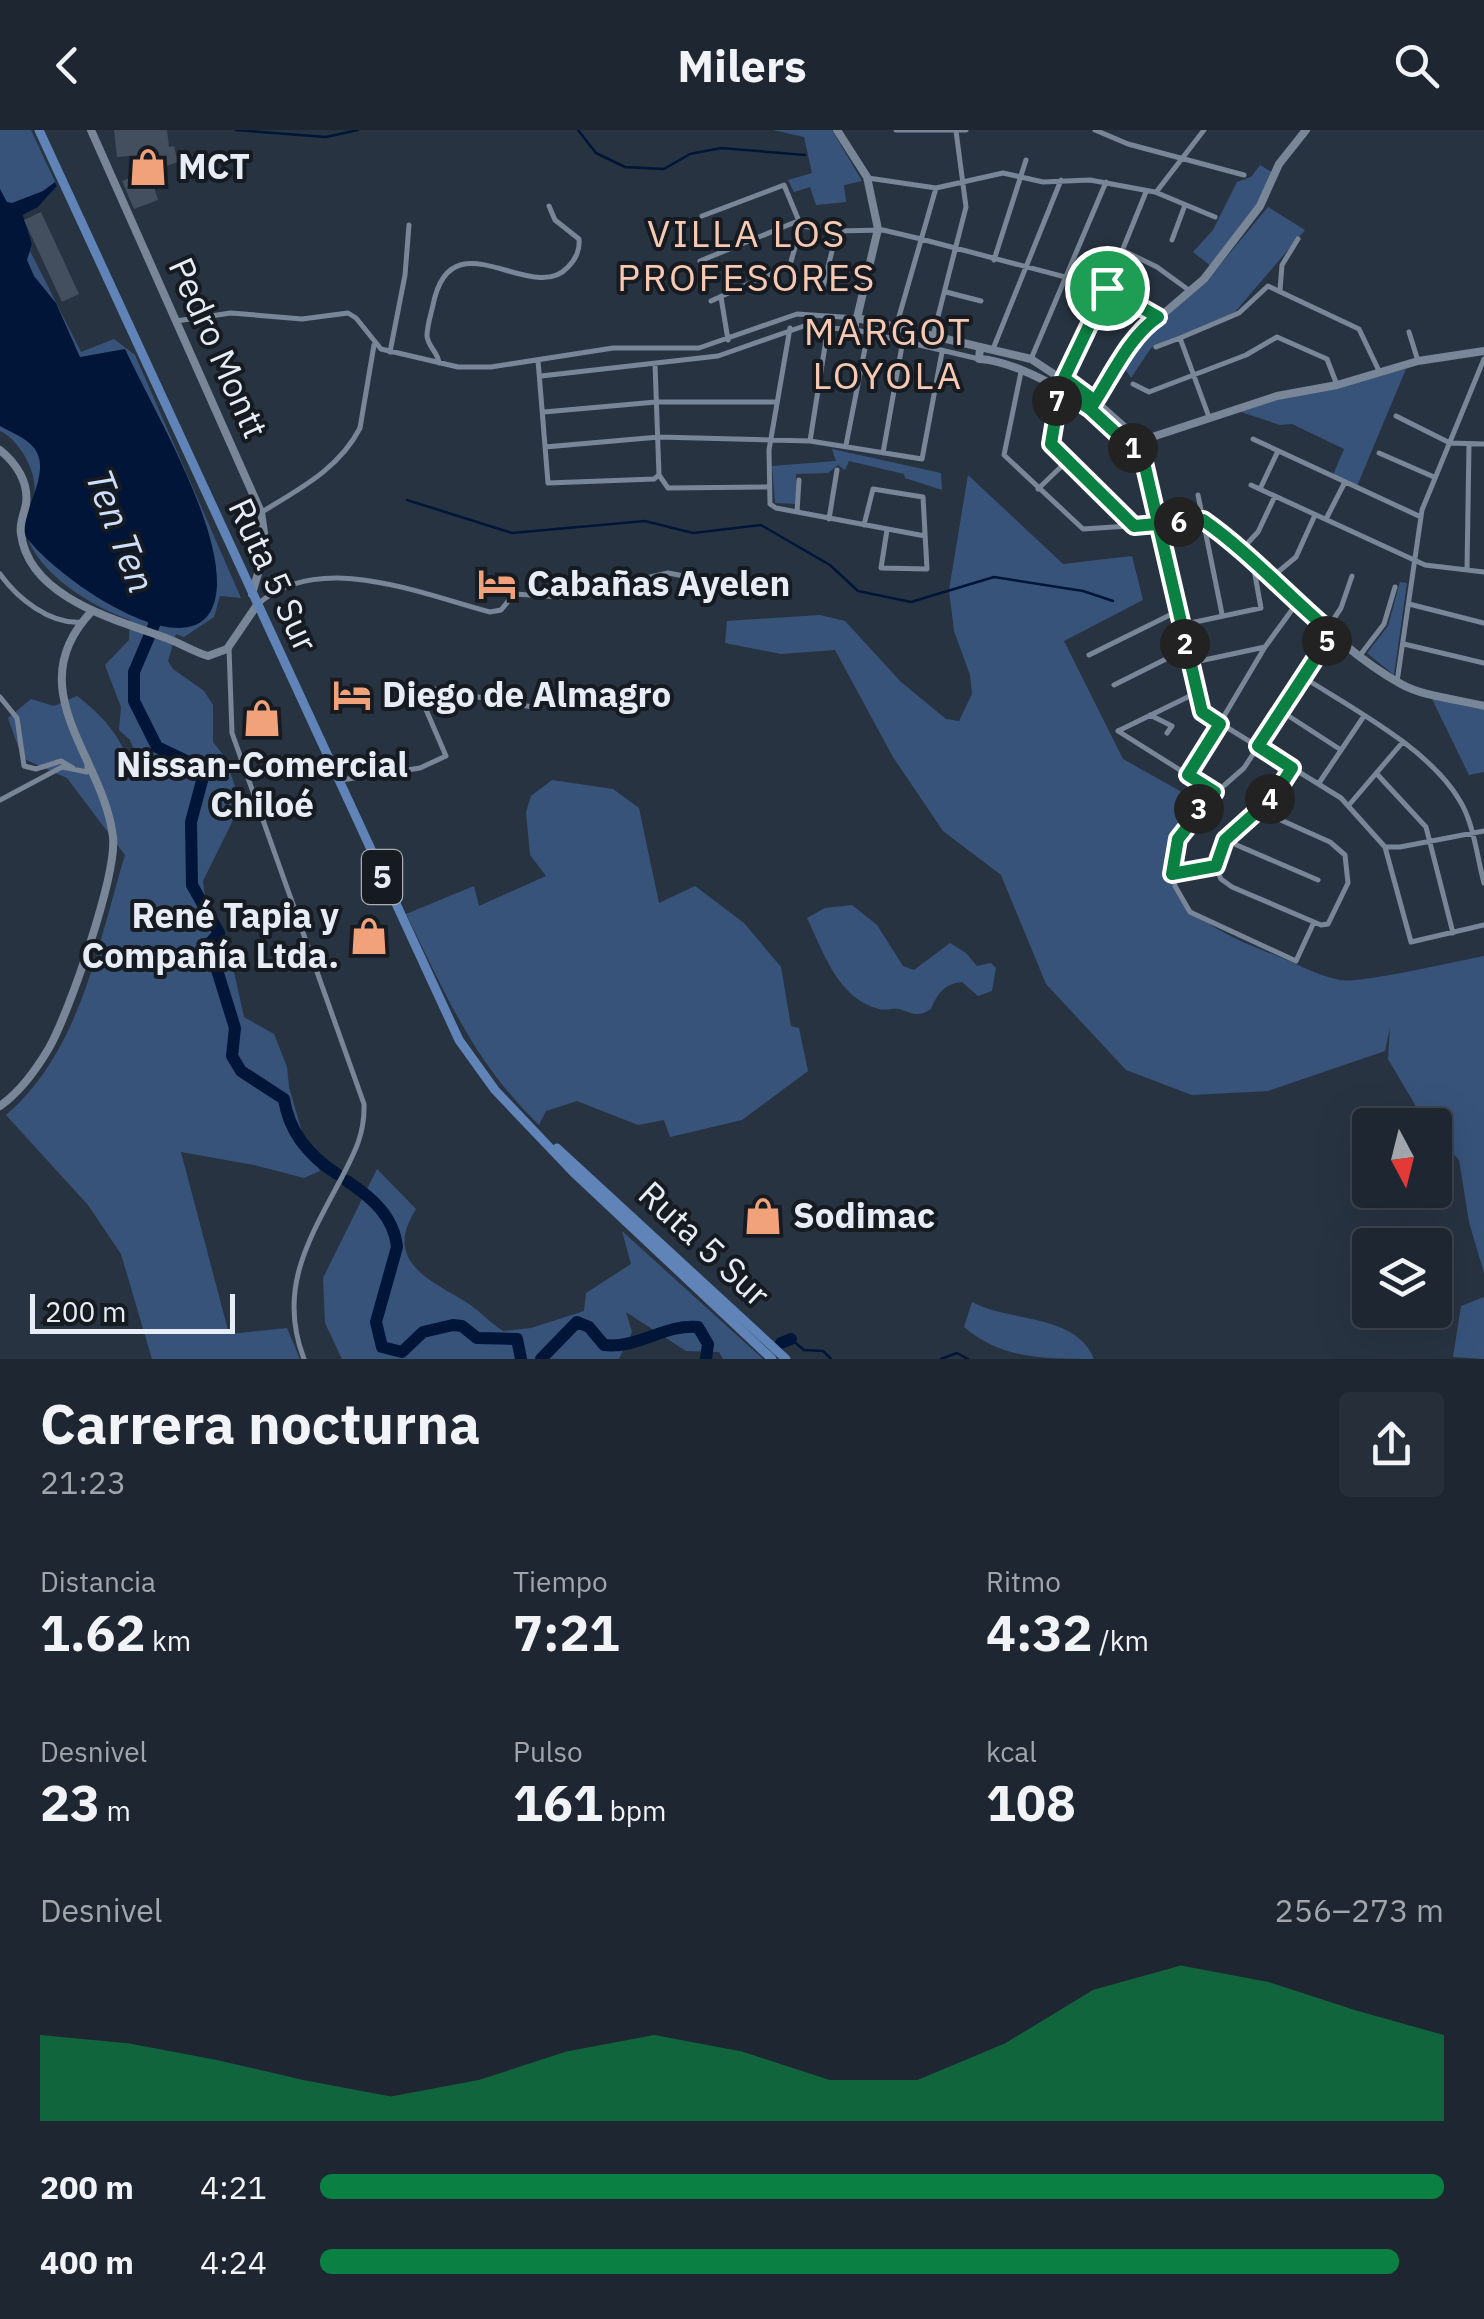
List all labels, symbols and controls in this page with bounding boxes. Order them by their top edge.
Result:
text: Milers [677,36,807,94]
icon: back [40,38,95,93]
icon: search [1389,38,1444,93]
place label: MCT [178,143,250,189]
shop icon: MCT [127,146,169,188]
district label: VILLA LOS PROFESORES [617,208,877,301]
pin [1065,246,1150,331]
street label: Pedro Montt [159,250,279,445]
icon: arrive [1080,261,1135,316]
district label: MARGOT LOYOLA [804,306,972,399]
pin: 7 [1032,376,1082,426]
text: 7 [1049,382,1065,419]
pin: 1 [1108,423,1158,473]
text: 1 [1125,429,1141,466]
water label: Ten Ten [76,462,167,599]
street label: Ruta 5 Sur [218,491,329,659]
pin: 6 [1154,497,1204,547]
text: 6 [1171,503,1187,540]
place label: Cabañas Ayelen [527,560,790,606]
hotel icon: Cabañas Ayelen [476,563,518,605]
pin: 5 [1302,616,1352,666]
pin: 2 [1160,619,1210,669]
text: 5 [1319,622,1335,659]
text: 2 [1177,625,1193,662]
place label: Diego de Almagro [382,671,671,717]
hotel icon: Diego de Almagro [331,674,373,716]
shop icon: Nissan-Comercial Chiloé [241,697,283,739]
place label: Nissan-Comercial Chiloé [116,741,408,827]
pin: 4 [1245,774,1295,824]
text: 4 [1262,780,1278,817]
pin: 3 [1174,784,1224,834]
text: 3 [1191,790,1207,827]
road number: 5 [362,850,402,904]
place label: René Tapia y Compañía Ltda. [81,892,339,978]
shop icon: René Tapia y Compañía Ltda. [348,915,390,957]
north arrow [1352,1108,1452,1208]
map controls [1352,1108,1452,1328]
street label: Ruta 5 Sur [629,1171,780,1316]
place label: Sodimac [793,1192,935,1238]
shop icon: Sodimac [742,1195,784,1237]
button: layers [1352,1228,1452,1328]
scale bar [30,1289,235,1334]
text: 200 m [45,1293,126,1330]
text: Carrera nocturna [40,1388,480,1459]
button: share [1339,1392,1444,1497]
text: 21:23 [40,1461,126,1503]
text: Distancia [40,1563,156,1600]
text: Tiempo [513,1563,608,1600]
text: Ritmo [986,1563,1061,1600]
text: 1.62 [40,1600,146,1665]
text: 7:21 [513,1600,620,1665]
text: 4:32 [986,1600,1093,1665]
text: km [146,1622,191,1659]
text: /km [1093,1622,1149,1659]
text: Desnivel [40,1733,147,1770]
text: Pulso [513,1733,583,1770]
text: kcal [986,1733,1037,1770]
text: 23 [40,1770,100,1835]
text: 161 [513,1770,603,1835]
text: 108 [986,1770,1076,1835]
text: m [100,1792,131,1829]
text: bpm [603,1792,667,1829]
text: Desnivel [40,1889,163,1931]
text: 256–273 m [1274,1889,1444,1931]
text: 200 m [40,2166,134,2208]
text: 4:21 [200,2166,267,2208]
text: 400 m [40,2241,134,2283]
text: 4:24 [200,2241,267,2283]

